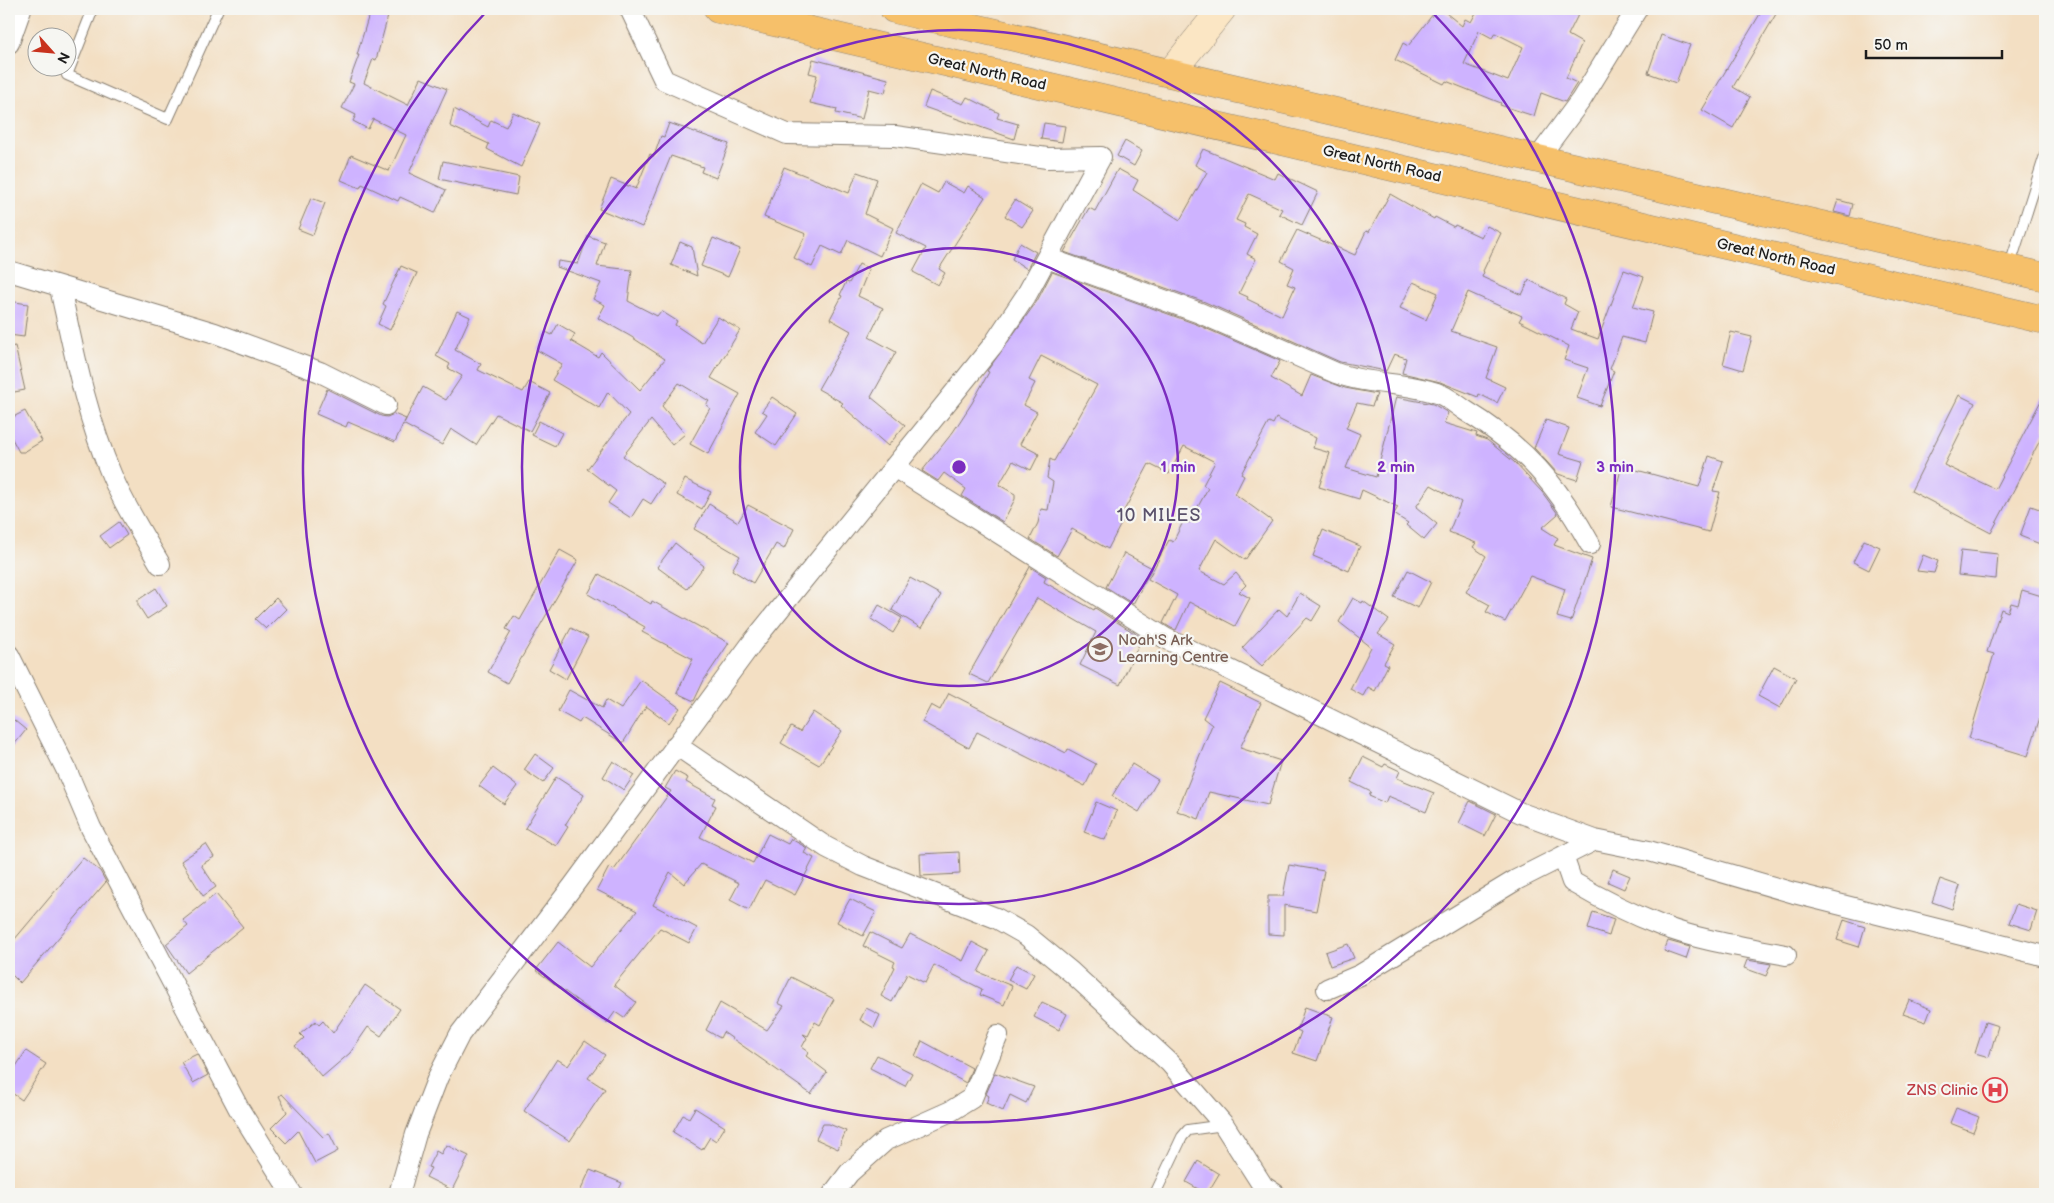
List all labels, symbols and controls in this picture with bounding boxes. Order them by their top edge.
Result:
north arrow [28,28,78,78]
scale bar [1866,28,2003,60]
text: 50 m [1874,36,1908,55]
text: N [53,49,73,66]
street label: Great North Road [926,49,1048,95]
street label: Great North Road [1321,141,1443,187]
street label: Great North Road [1715,234,1837,280]
centre of rings [950,458,968,476]
text: 1 min [1160,458,1196,477]
text: 2 min [1377,458,1415,477]
text: 3 min [1596,458,1634,477]
district label: 10 MILES [1117,505,1201,526]
place label: Noah'S Ark Learning Centre [1118,631,1229,667]
school or university icon: Noah'S Ark Learning Centre [1087,636,1113,662]
hospital icon: ZNS Clinic [1982,1077,2008,1103]
place label: ZNS Clinic [1906,1081,1978,1100]

